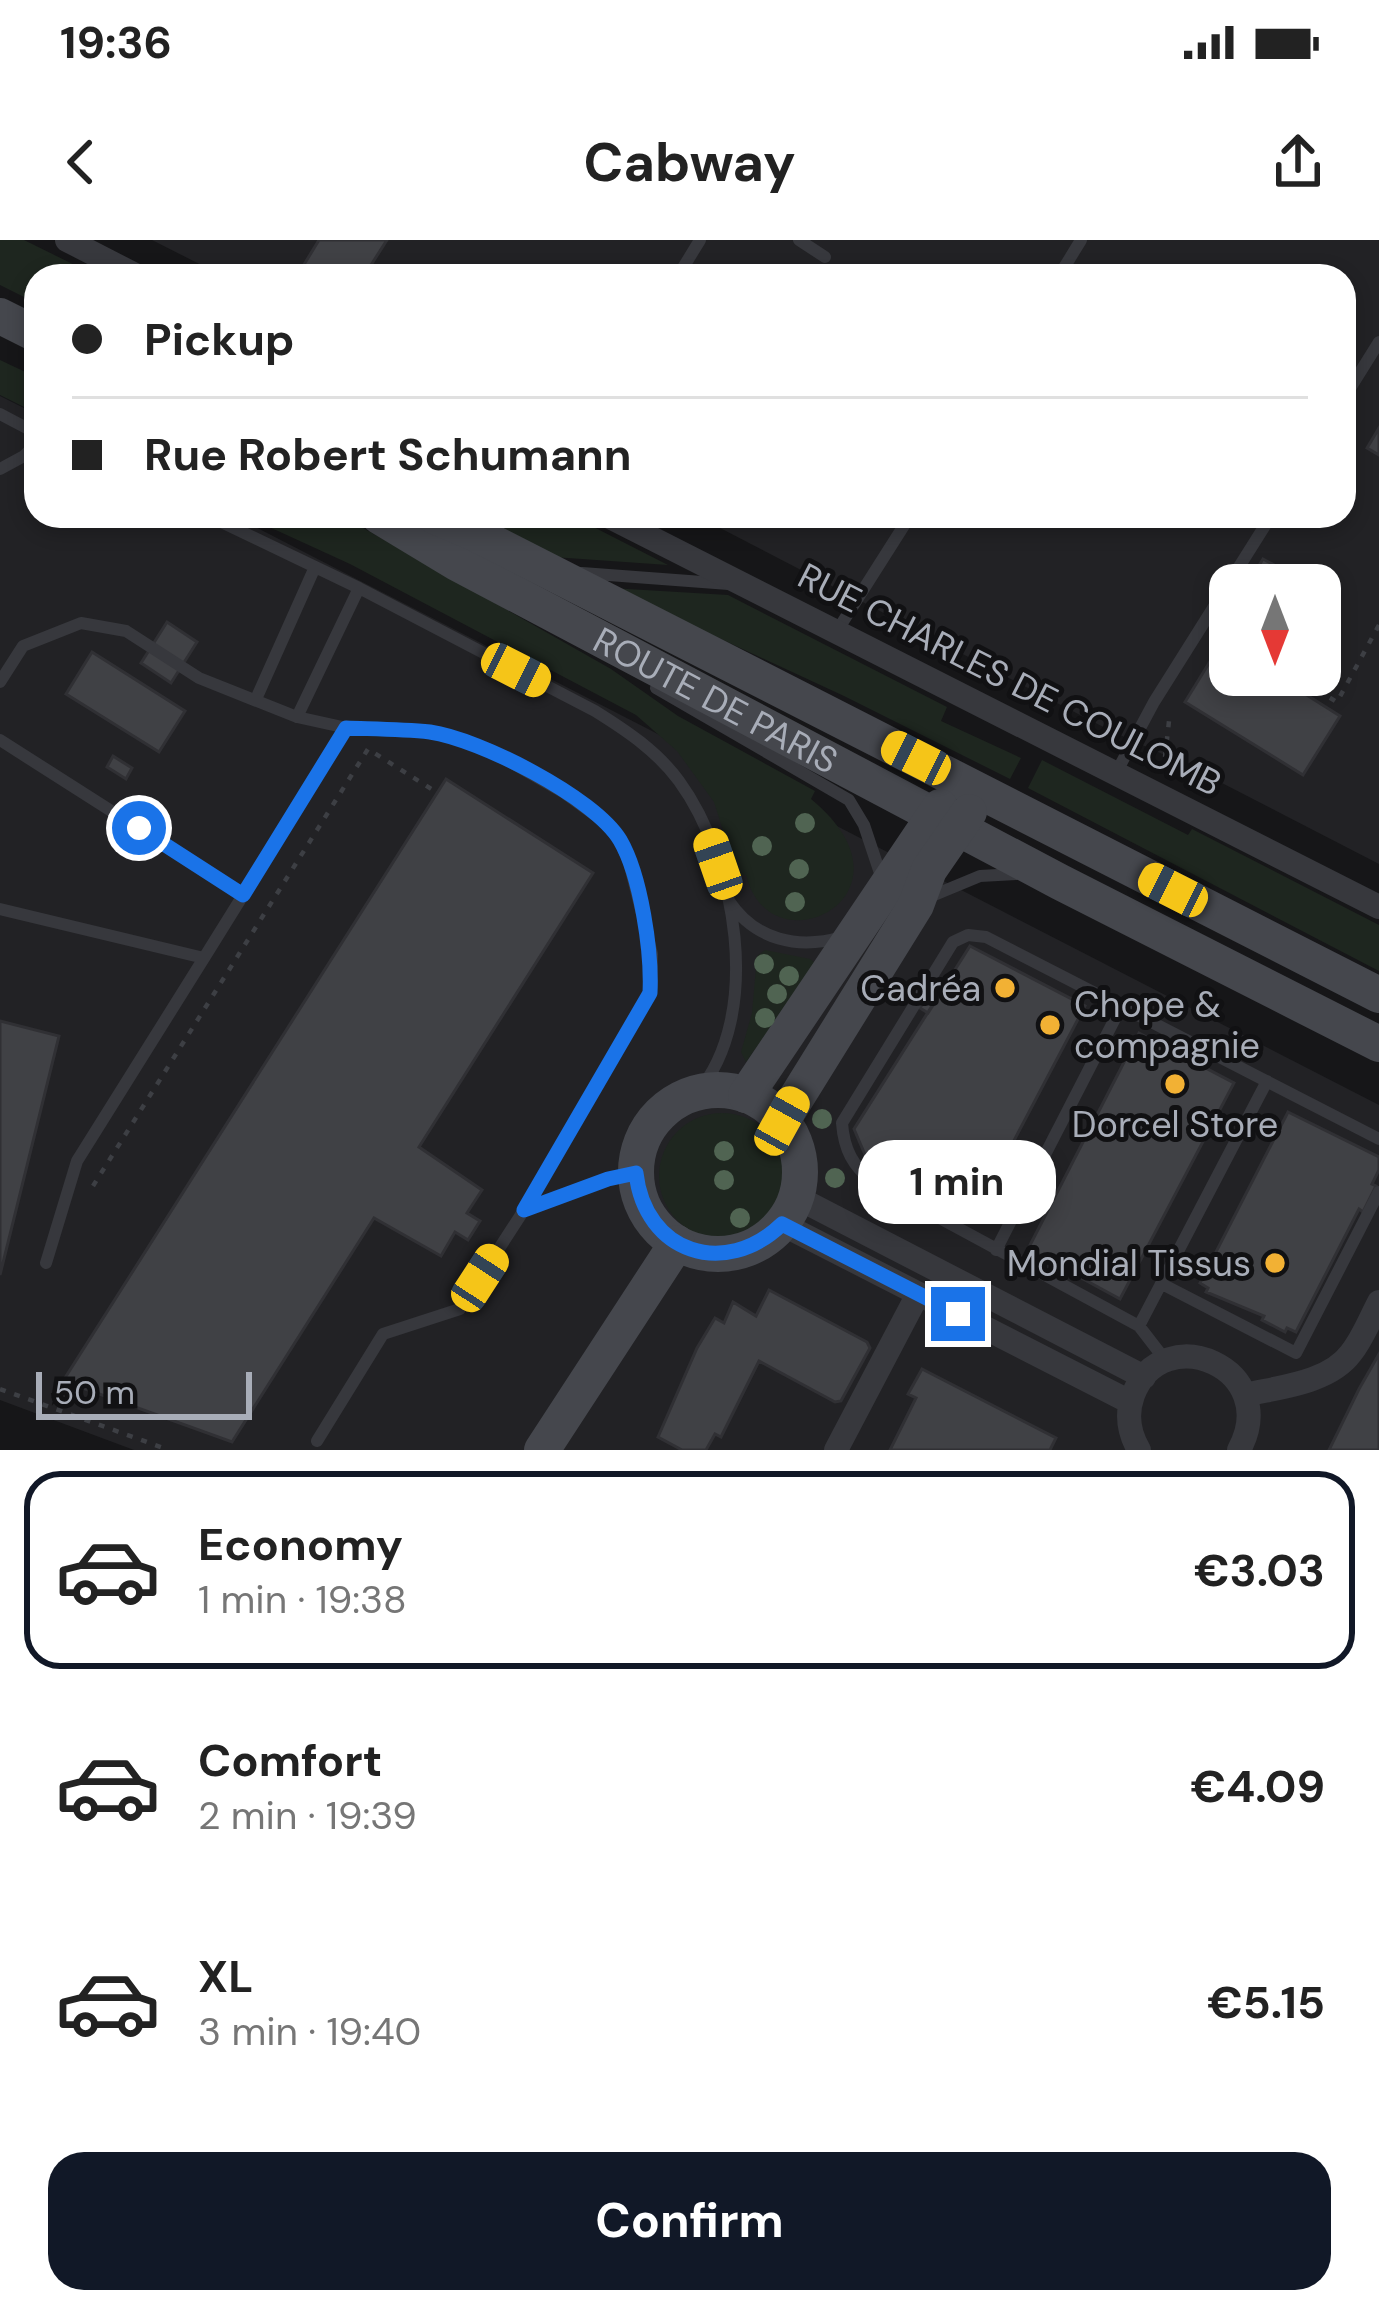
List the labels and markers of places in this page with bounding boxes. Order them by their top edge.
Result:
place label: Cadréa [860,965,981,1012]
marker: Cadréa [992,975,1018,1001]
place label: Chope & compagnie [1074,981,1260,1069]
marker: Chope & compagnie [1037,1012,1063,1038]
marker: Dorcel Store [1162,1071,1188,1097]
place label: Dorcel Store [1072,1101,1278,1148]
place label: Mondial Tissus [1007,1240,1251,1287]
marker: Mondial Tissus [1262,1250,1288,1276]

